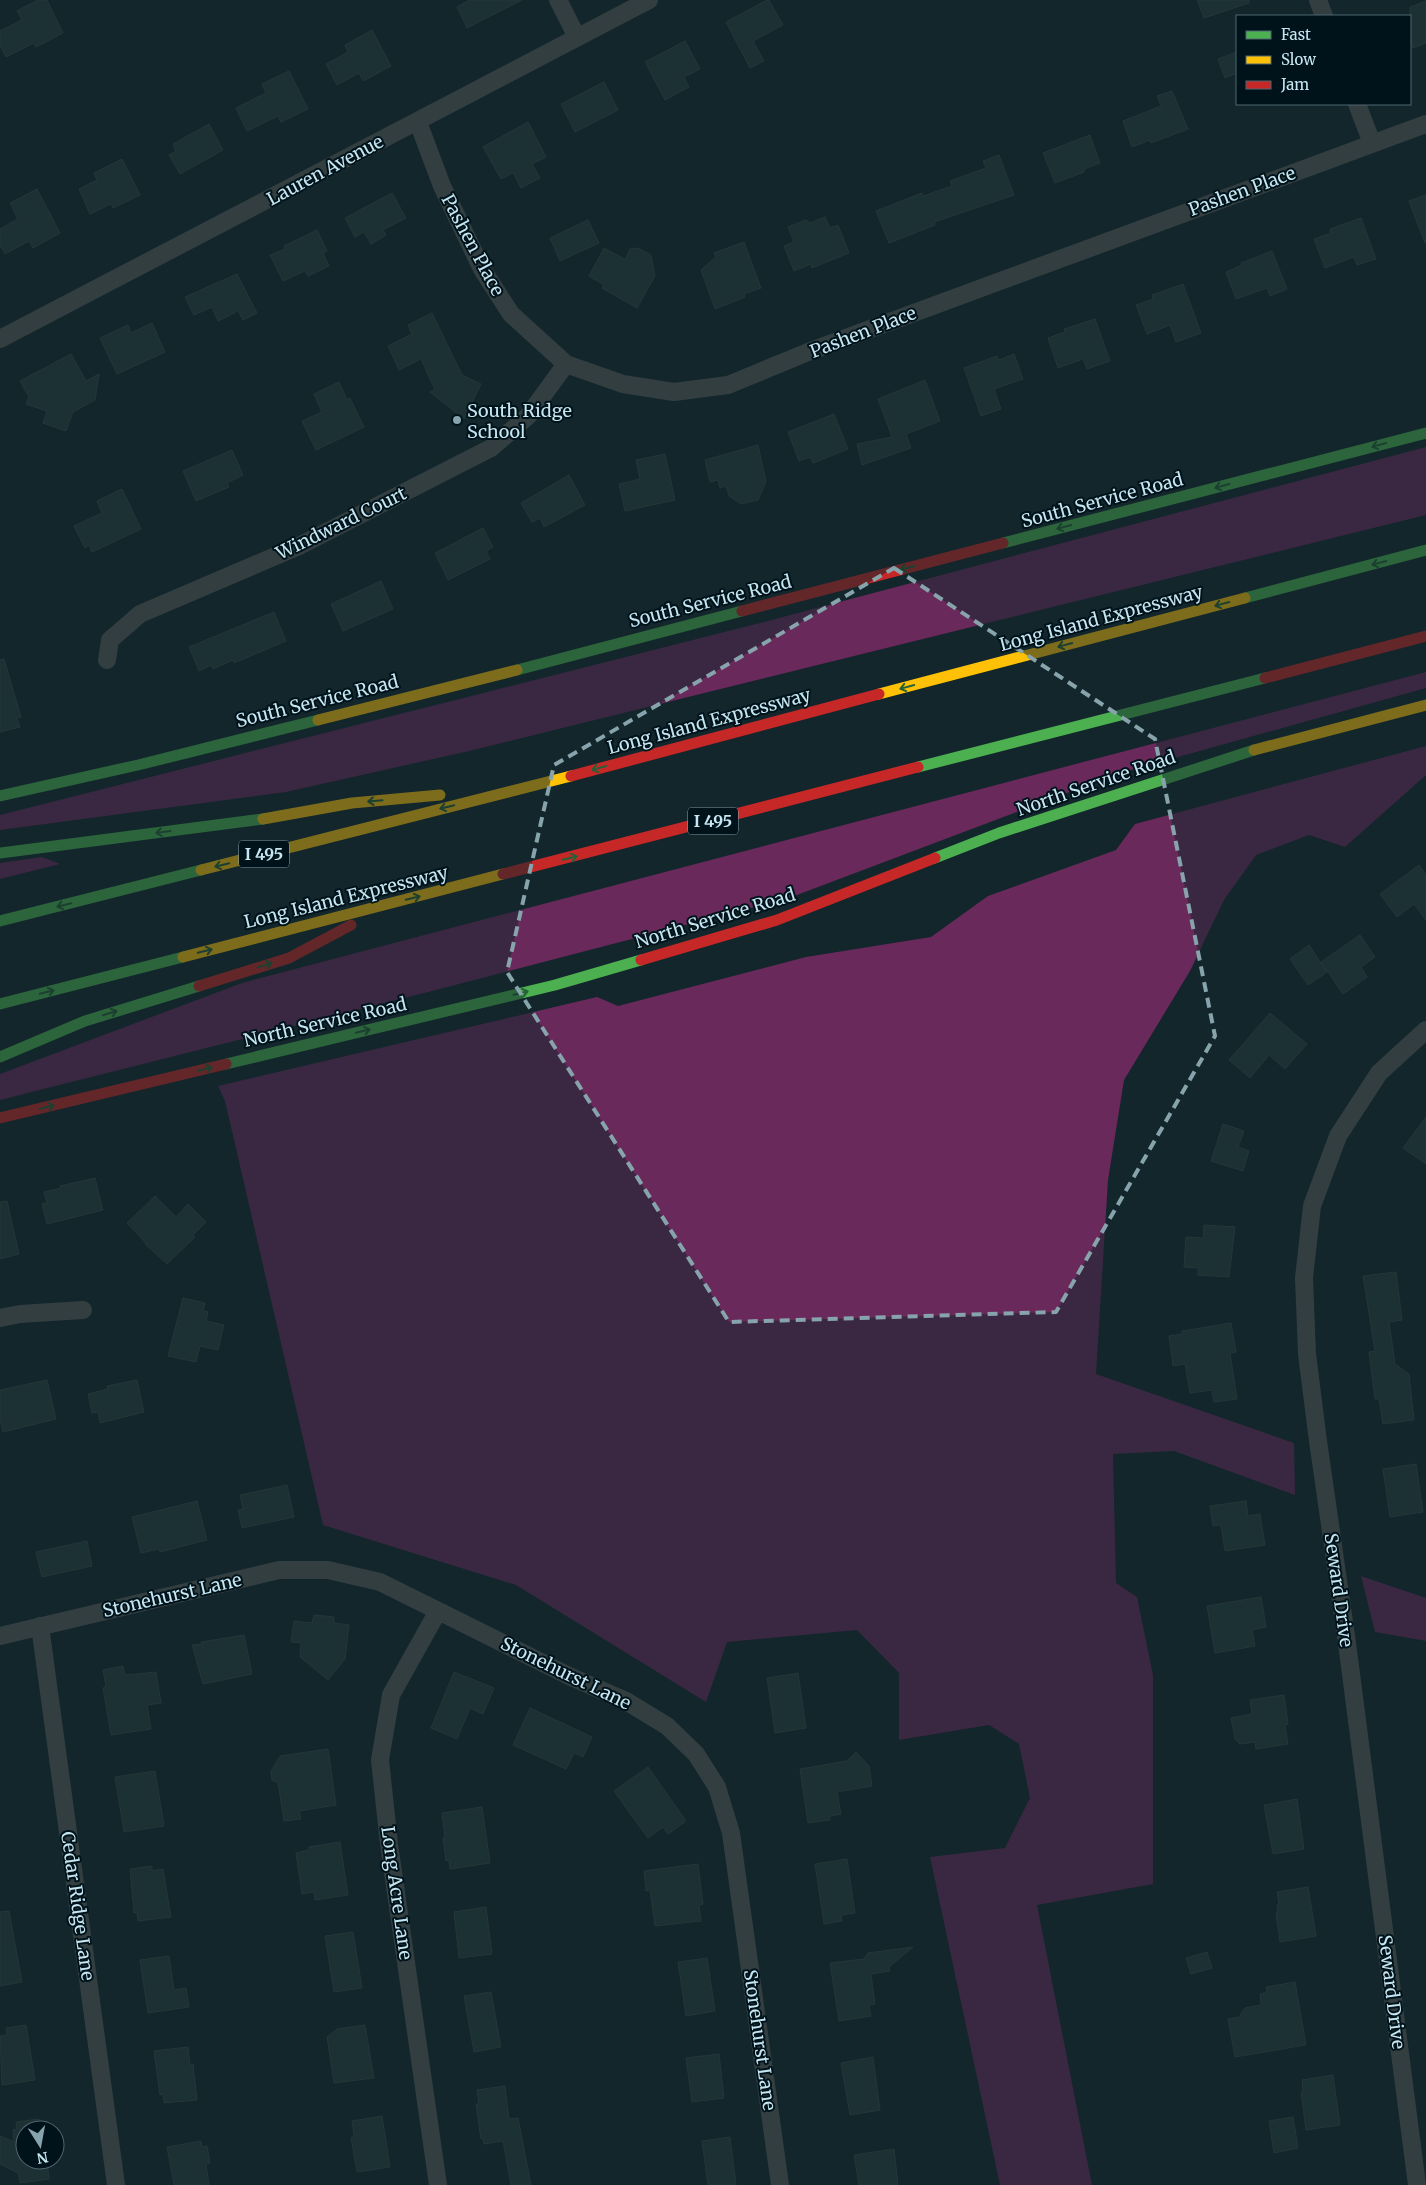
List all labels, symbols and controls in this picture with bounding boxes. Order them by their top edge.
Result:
legend [1236,15,1411,105]
text: Fast [1281,25,1311,44]
text: Slow [1281,50,1316,69]
text: Jam [1280,75,1309,94]
street label: Lauren Avenue [263,130,387,210]
street label: Pashen Place [1185,161,1299,221]
street label: Pashen Place [437,190,509,300]
street label: Pashen Place [807,301,919,363]
place label: South Ridge School [467,399,572,443]
marker: South Ridge School [451,414,463,426]
one-way arrow [1371,441,1387,450]
street label: South Service Road [1019,467,1186,533]
street label: Windward Court [271,481,410,565]
one-way arrow [1214,482,1230,491]
one-way arrow [1057,523,1073,533]
one-way arrow [1371,558,1387,568]
one-way arrow [900,564,916,573]
street label: South Service Road [626,570,794,632]
street label: Long Island Expressway [997,580,1206,656]
one-way arrow [1214,600,1230,609]
one-way arrow [1057,641,1073,650]
street label: South Service Road [233,670,401,732]
one-way arrow [900,682,916,692]
street label: Long Island Expressway [605,683,814,759]
street label: North Service Road [1014,745,1179,821]
one-way arrow [592,763,608,773]
one-way arrow [368,796,384,806]
one-way arrow [440,803,456,812]
road number: I 495 [688,808,738,834]
one-way arrow [155,827,171,837]
road number: I 495 [239,841,289,868]
one-way arrow [562,853,578,862]
one-way arrow [214,860,230,870]
street label: Long Island Expressway [242,860,451,933]
street label: North Service Road [632,883,798,953]
one-way arrow [405,893,421,903]
one-way arrow [57,901,73,910]
one-way arrow [196,946,212,956]
one-way arrow [257,960,273,970]
one-way arrow [39,986,55,996]
one-way arrow [513,988,529,997]
street label: North Service Road [241,992,409,1052]
one-way arrow [102,1007,118,1017]
one-way arrow [355,1026,371,1035]
one-way arrow [197,1064,213,1073]
one-way arrow [39,1102,55,1111]
street label: Seward Drive [1320,1532,1358,1648]
street label: Stonehurst Lane [100,1568,244,1622]
street label: Stonehurst Lane [497,1631,635,1715]
street label: Long Acre Lane [376,1825,418,1961]
street label: Cedar Ridge Lane [56,1830,100,1982]
street label: Seward Drive [1374,1934,1410,2050]
street label: Stonehurst Lane [739,1968,781,2112]
north arrow [15,2120,65,2170]
text: N [35,2148,50,2168]

